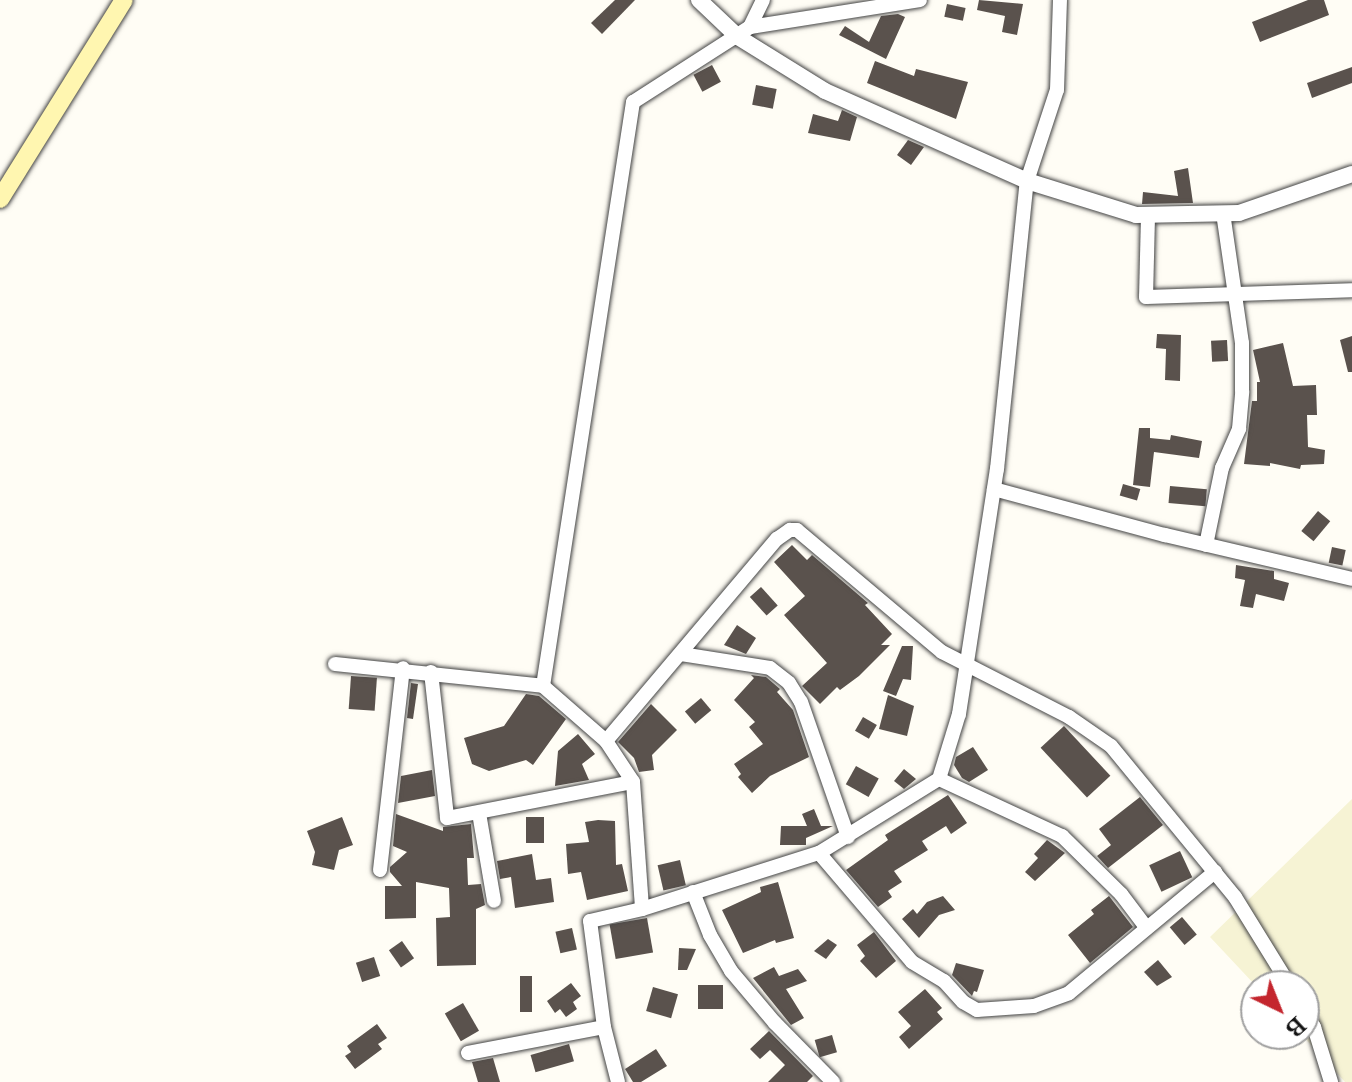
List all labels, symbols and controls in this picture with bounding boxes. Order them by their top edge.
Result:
north arrow [1240,970,1320,1050]
text: B [1280,1011,1311,1042]

